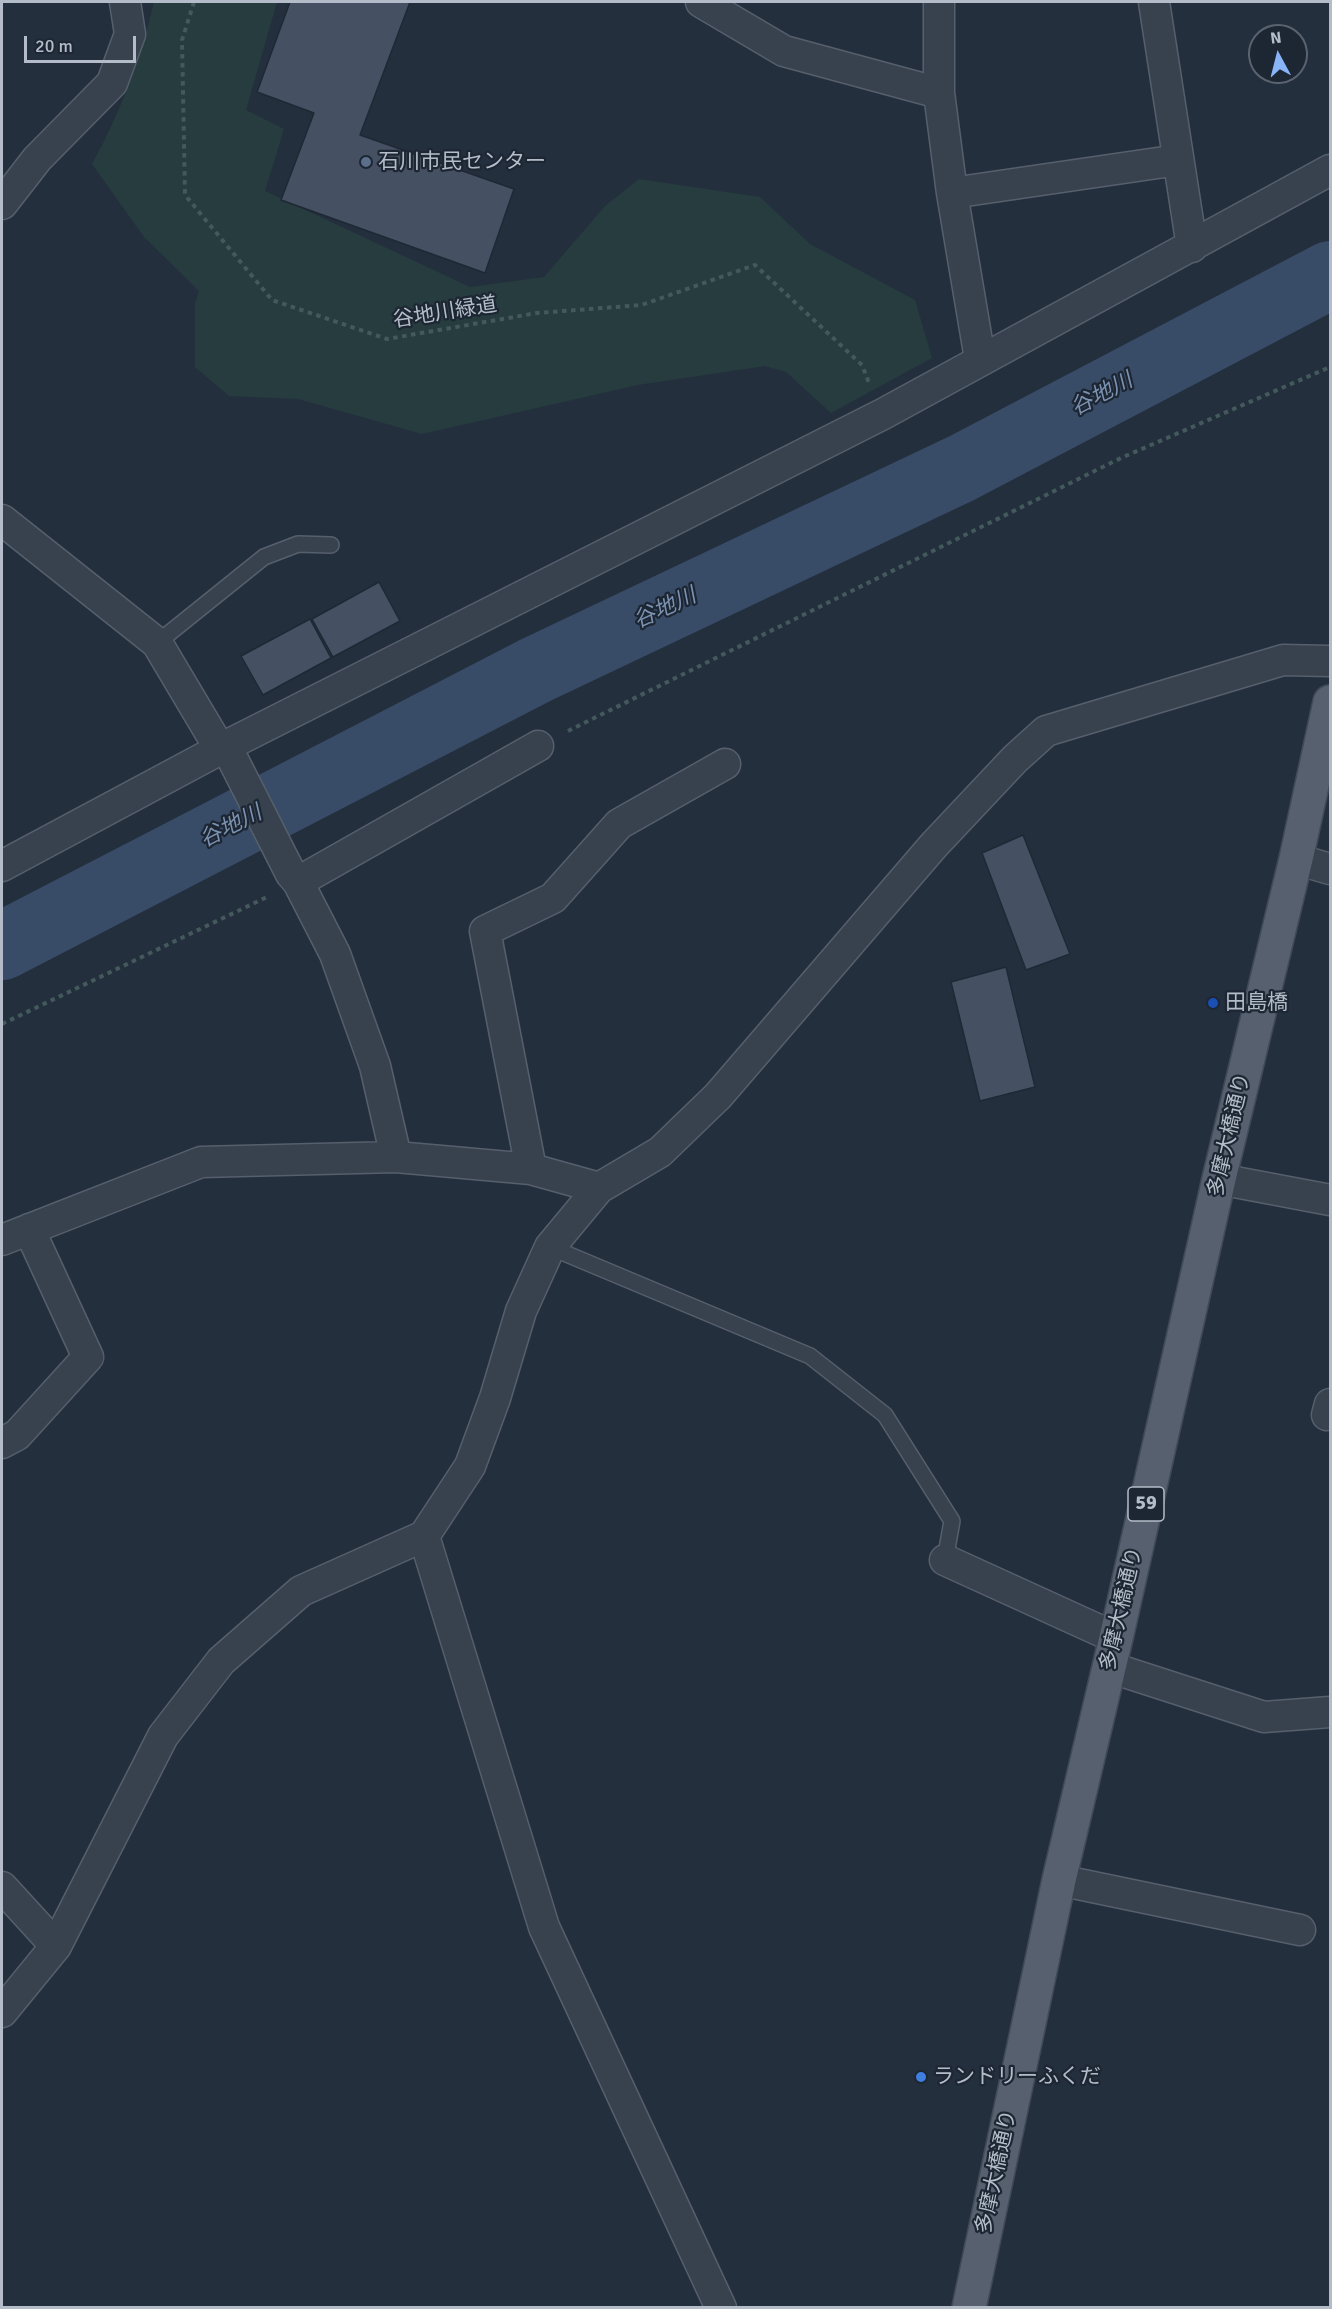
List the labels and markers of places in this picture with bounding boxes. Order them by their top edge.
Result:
place label: 石川市民センター [378,149,546,175]
marker: 石川市民センター [359,155,373,169]
place label: 田島橋 [1225,990,1288,1016]
marker: 田島橋 [1206,996,1220,1010]
place label: ランドリーふくだ [933,2064,1101,2090]
marker: ランドリーふくだ [914,2070,928,2084]

